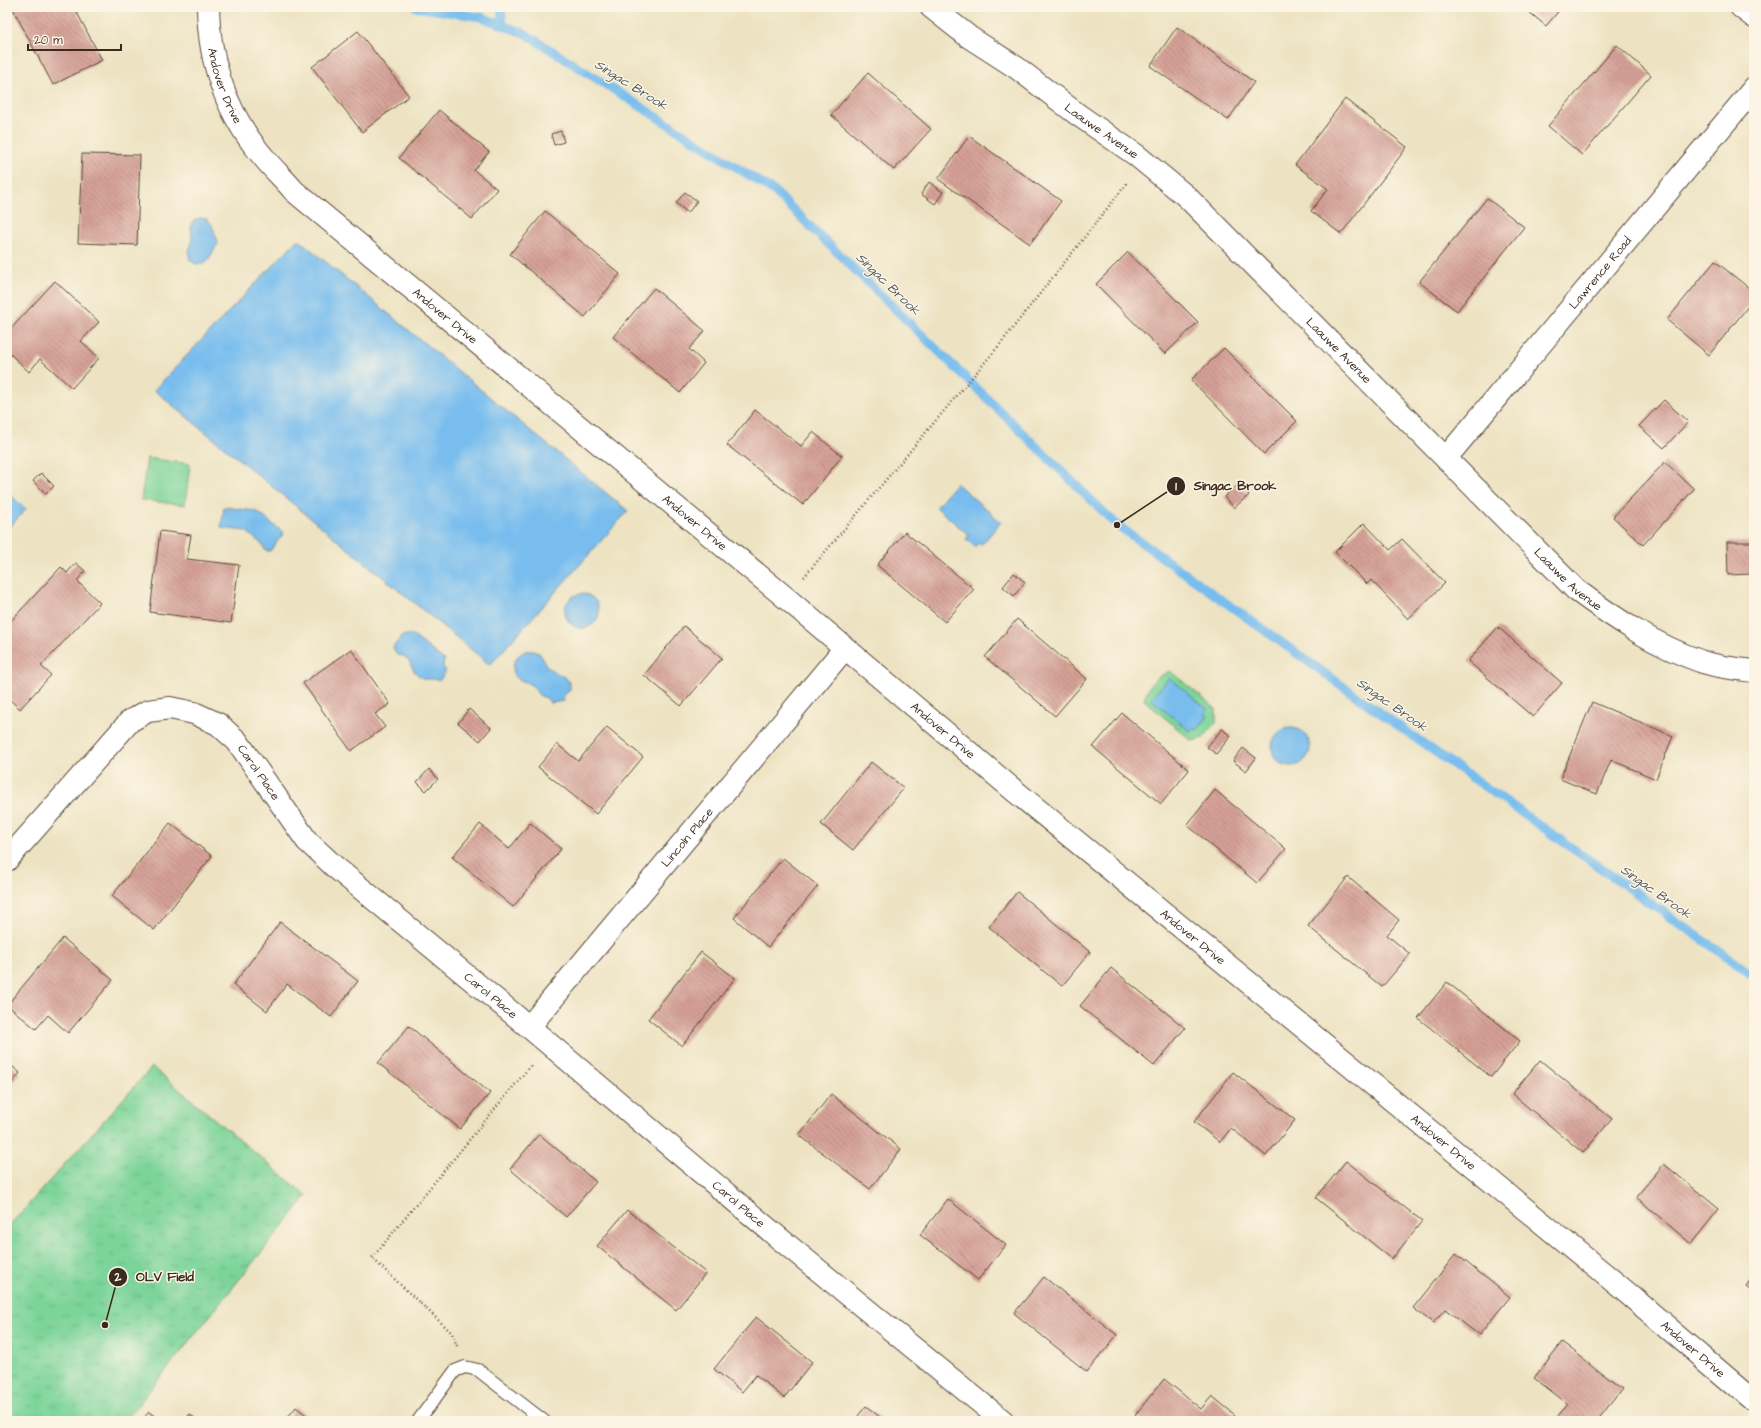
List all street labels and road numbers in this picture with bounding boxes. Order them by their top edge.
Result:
street label: Andover Drive [203,46,247,127]
street label: Laauwe Avenue [1061,99,1142,163]
street label: Lawrence Road [1565,233,1635,313]
street label: Andover Drive [409,284,482,348]
street label: Laauwe Avenue [1302,314,1376,388]
street label: Andover Drive [659,491,731,555]
street label: Laauwe Avenue [1530,544,1606,615]
street label: Andover Drive [907,698,979,763]
street label: Carol Place [233,741,285,804]
street label: Lincoln Place [657,803,717,871]
street label: Andover Drive [1157,905,1229,969]
street label: Carol Place [461,968,521,1023]
street label: Andover Drive [1407,1110,1480,1174]
street label: Carol Place [709,1177,769,1232]
street label: Andover Drive [1657,1317,1729,1382]

